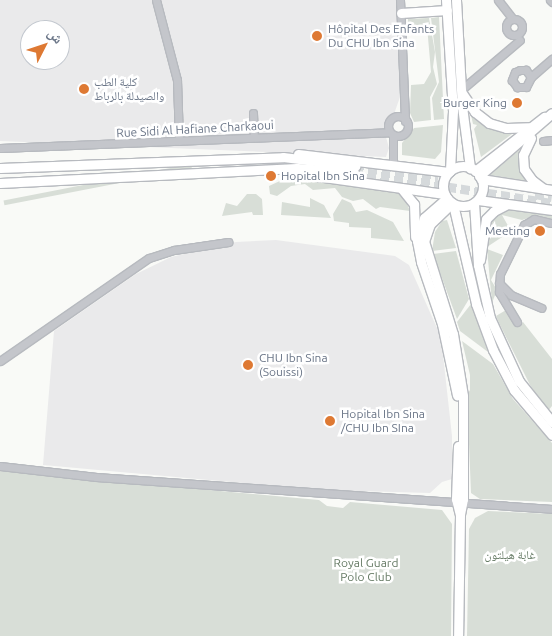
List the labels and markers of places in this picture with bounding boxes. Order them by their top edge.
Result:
place label: Hôpital Des Enfants Du CHU Ibn Sina [328,22,434,50]
marker: Hôpital Des Enfants Du CHU Ibn Sina [310,29,324,43]
place label: كلية الطب والصيدلة بالرباط [94,75,164,103]
marker: كلية الطب والصيدلة بالرباط [78,83,90,95]
place label: Burger King [443,96,507,110]
marker: Burger King [511,97,523,109]
place label: Hopital Ibn Sina [281,169,365,183]
marker: Hopital Ibn Sina [265,170,277,182]
place label: Meeting [485,224,530,238]
marker: Meeting [534,225,546,237]
place label: CHU Ibn Sina (Souissi) [259,351,328,379]
marker: CHU Ibn Sina (Souissi) [241,358,255,372]
place label: Hopital Ibn Sina /CHU Ibn SIna [341,407,425,435]
marker: Hopital Ibn Sina /CHU Ibn SIna [323,414,337,428]

